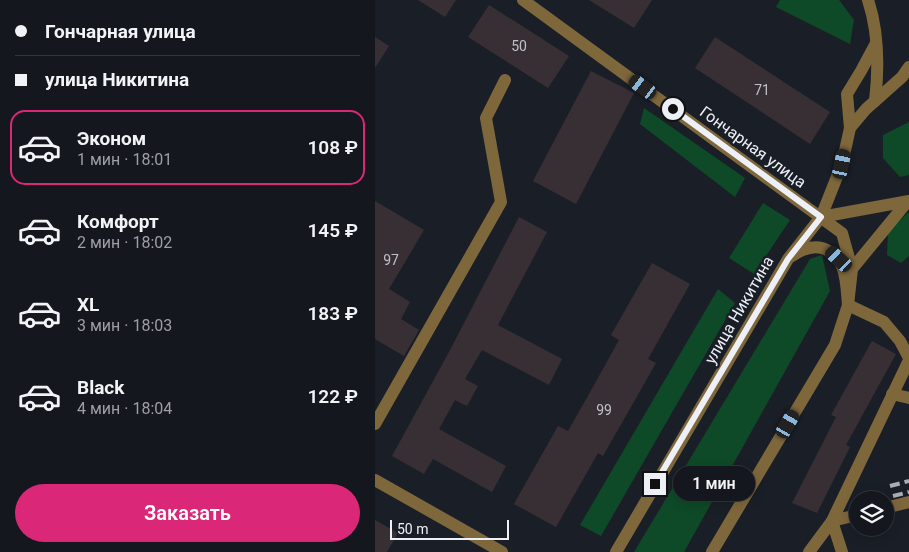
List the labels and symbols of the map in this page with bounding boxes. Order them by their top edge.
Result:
house number: 50 [511,38,527,54]
car [626,72,659,102]
house number: 71 [754,82,770,98]
route start [662,98,684,120]
street label: Гончарная улица [696,102,810,192]
car [831,148,852,180]
car [822,243,855,275]
house number: 97 [383,252,399,268]
street label: улица Никитина [700,253,778,367]
house number: 99 [596,402,612,418]
car [774,407,801,441]
callout: 1 мин [673,466,755,502]
route end [644,473,666,495]
scale bar [390,517,509,540]

